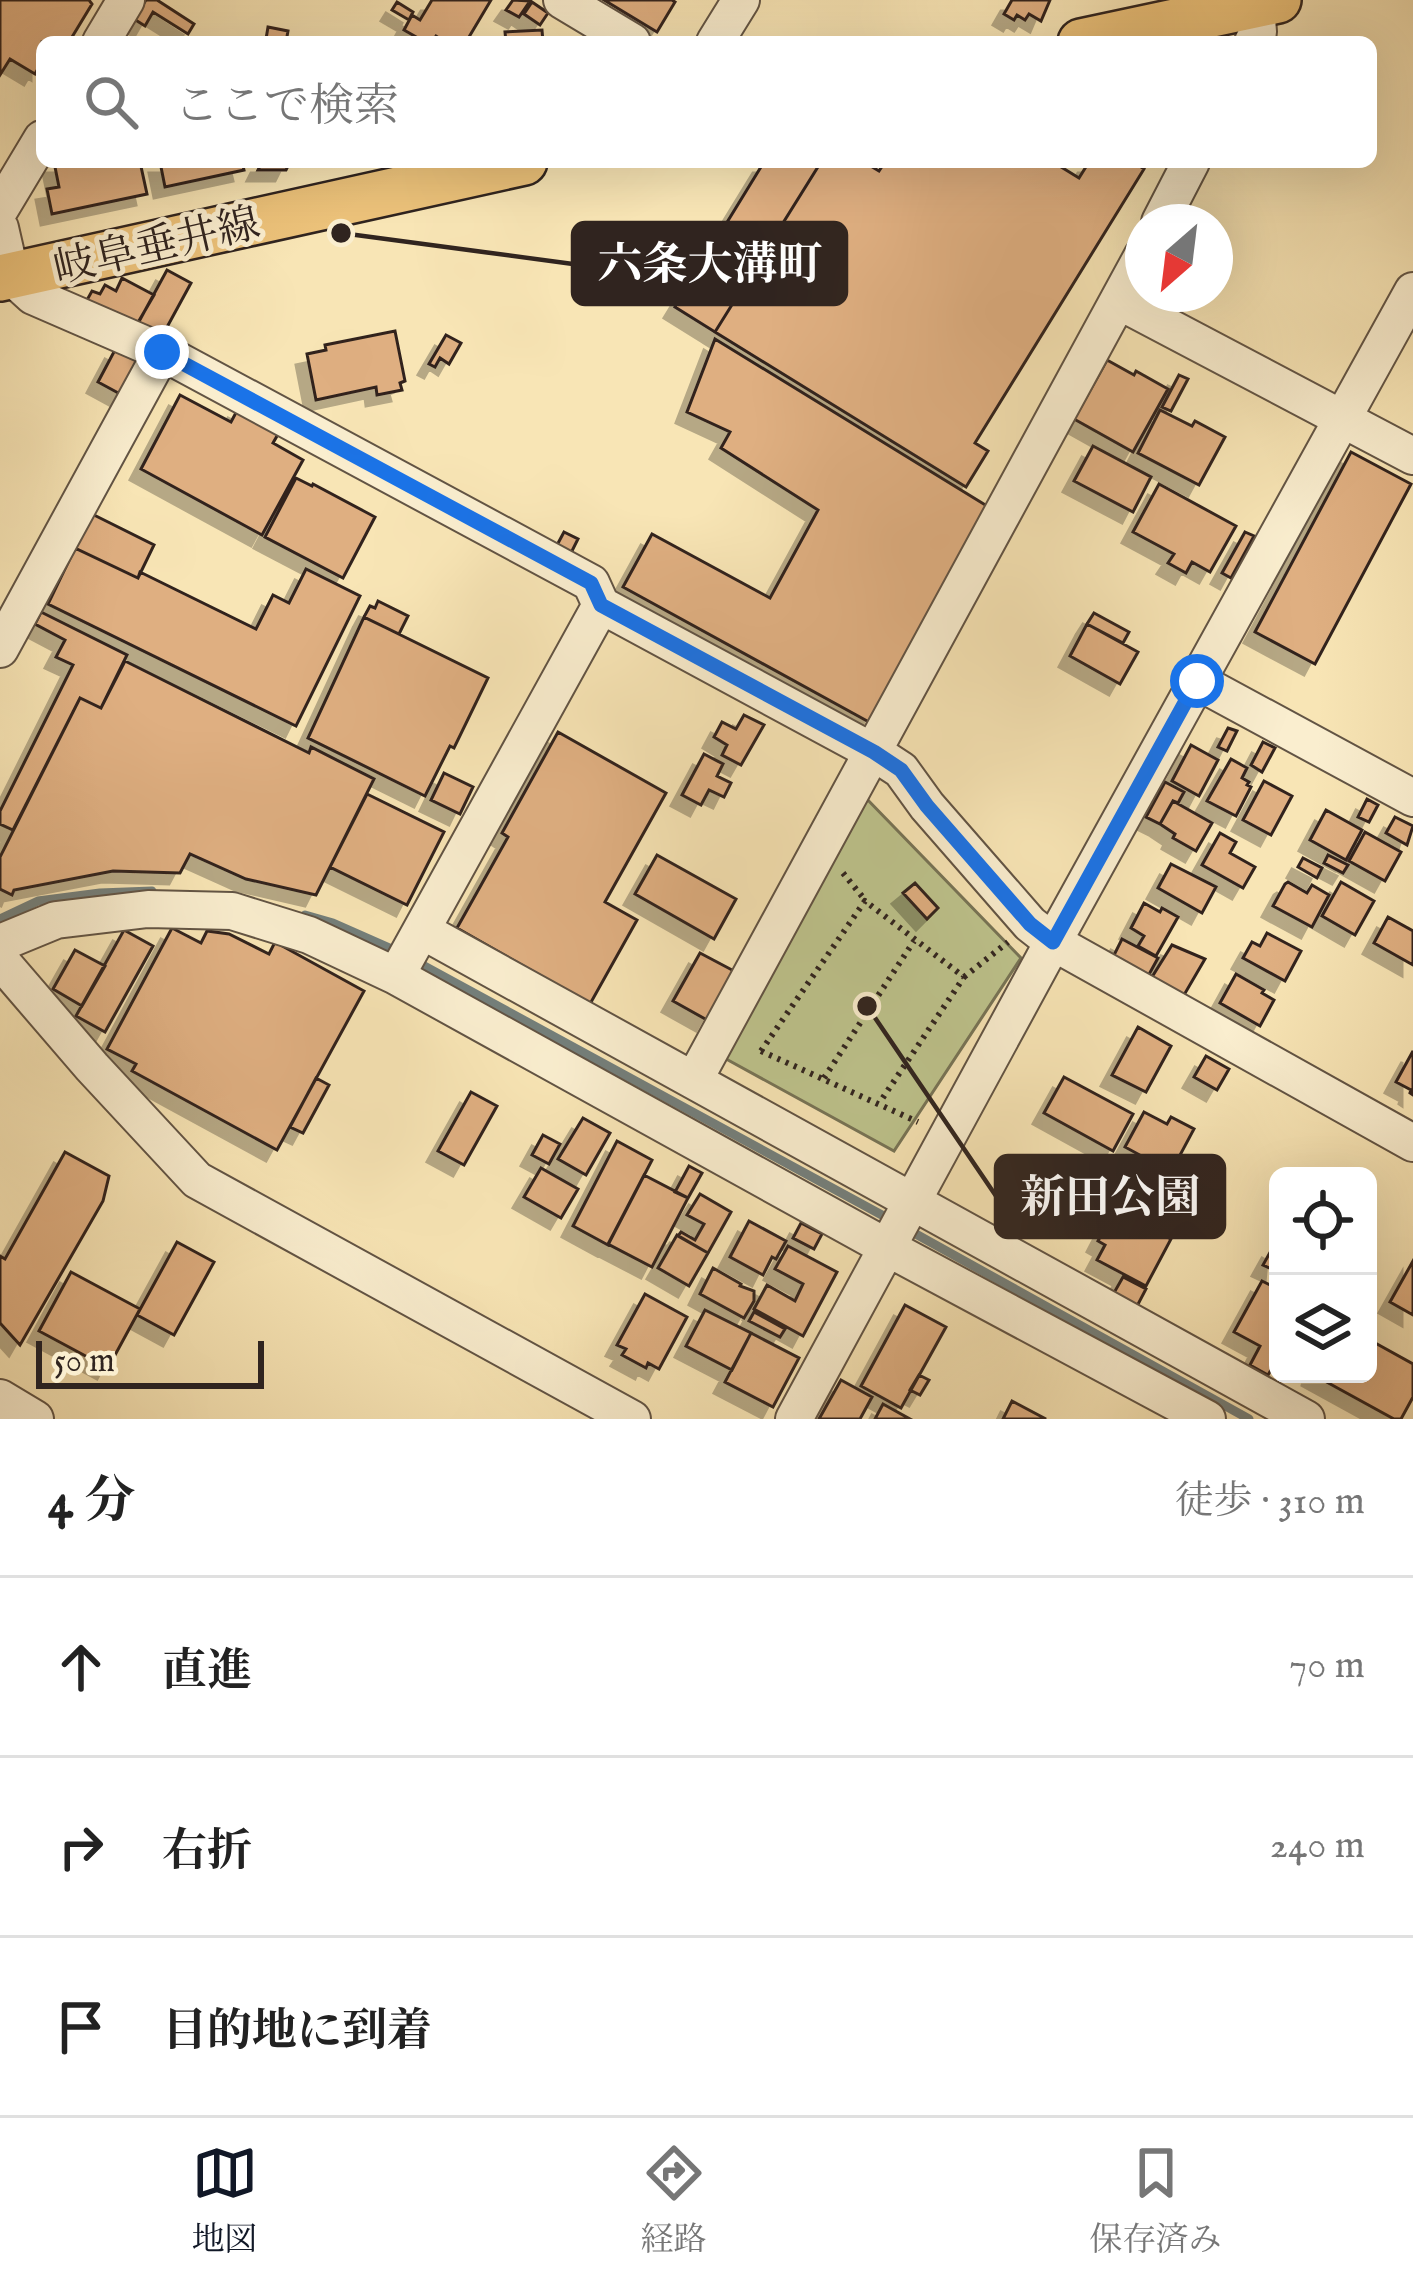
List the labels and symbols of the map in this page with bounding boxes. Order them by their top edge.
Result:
street label: 岐阜垂井線 [49,198,265,297]
north arrow [1125,204,1233,312]
callout: 六条大溝町 [573,223,846,304]
text: 六条大溝町 [597,238,823,295]
route end [135,325,189,379]
route start [1170,654,1224,708]
callout: 新田公園 [996,1156,1224,1237]
text: 新田公園 [1020,1171,1200,1228]
scale bar [36,1335,264,1388]

